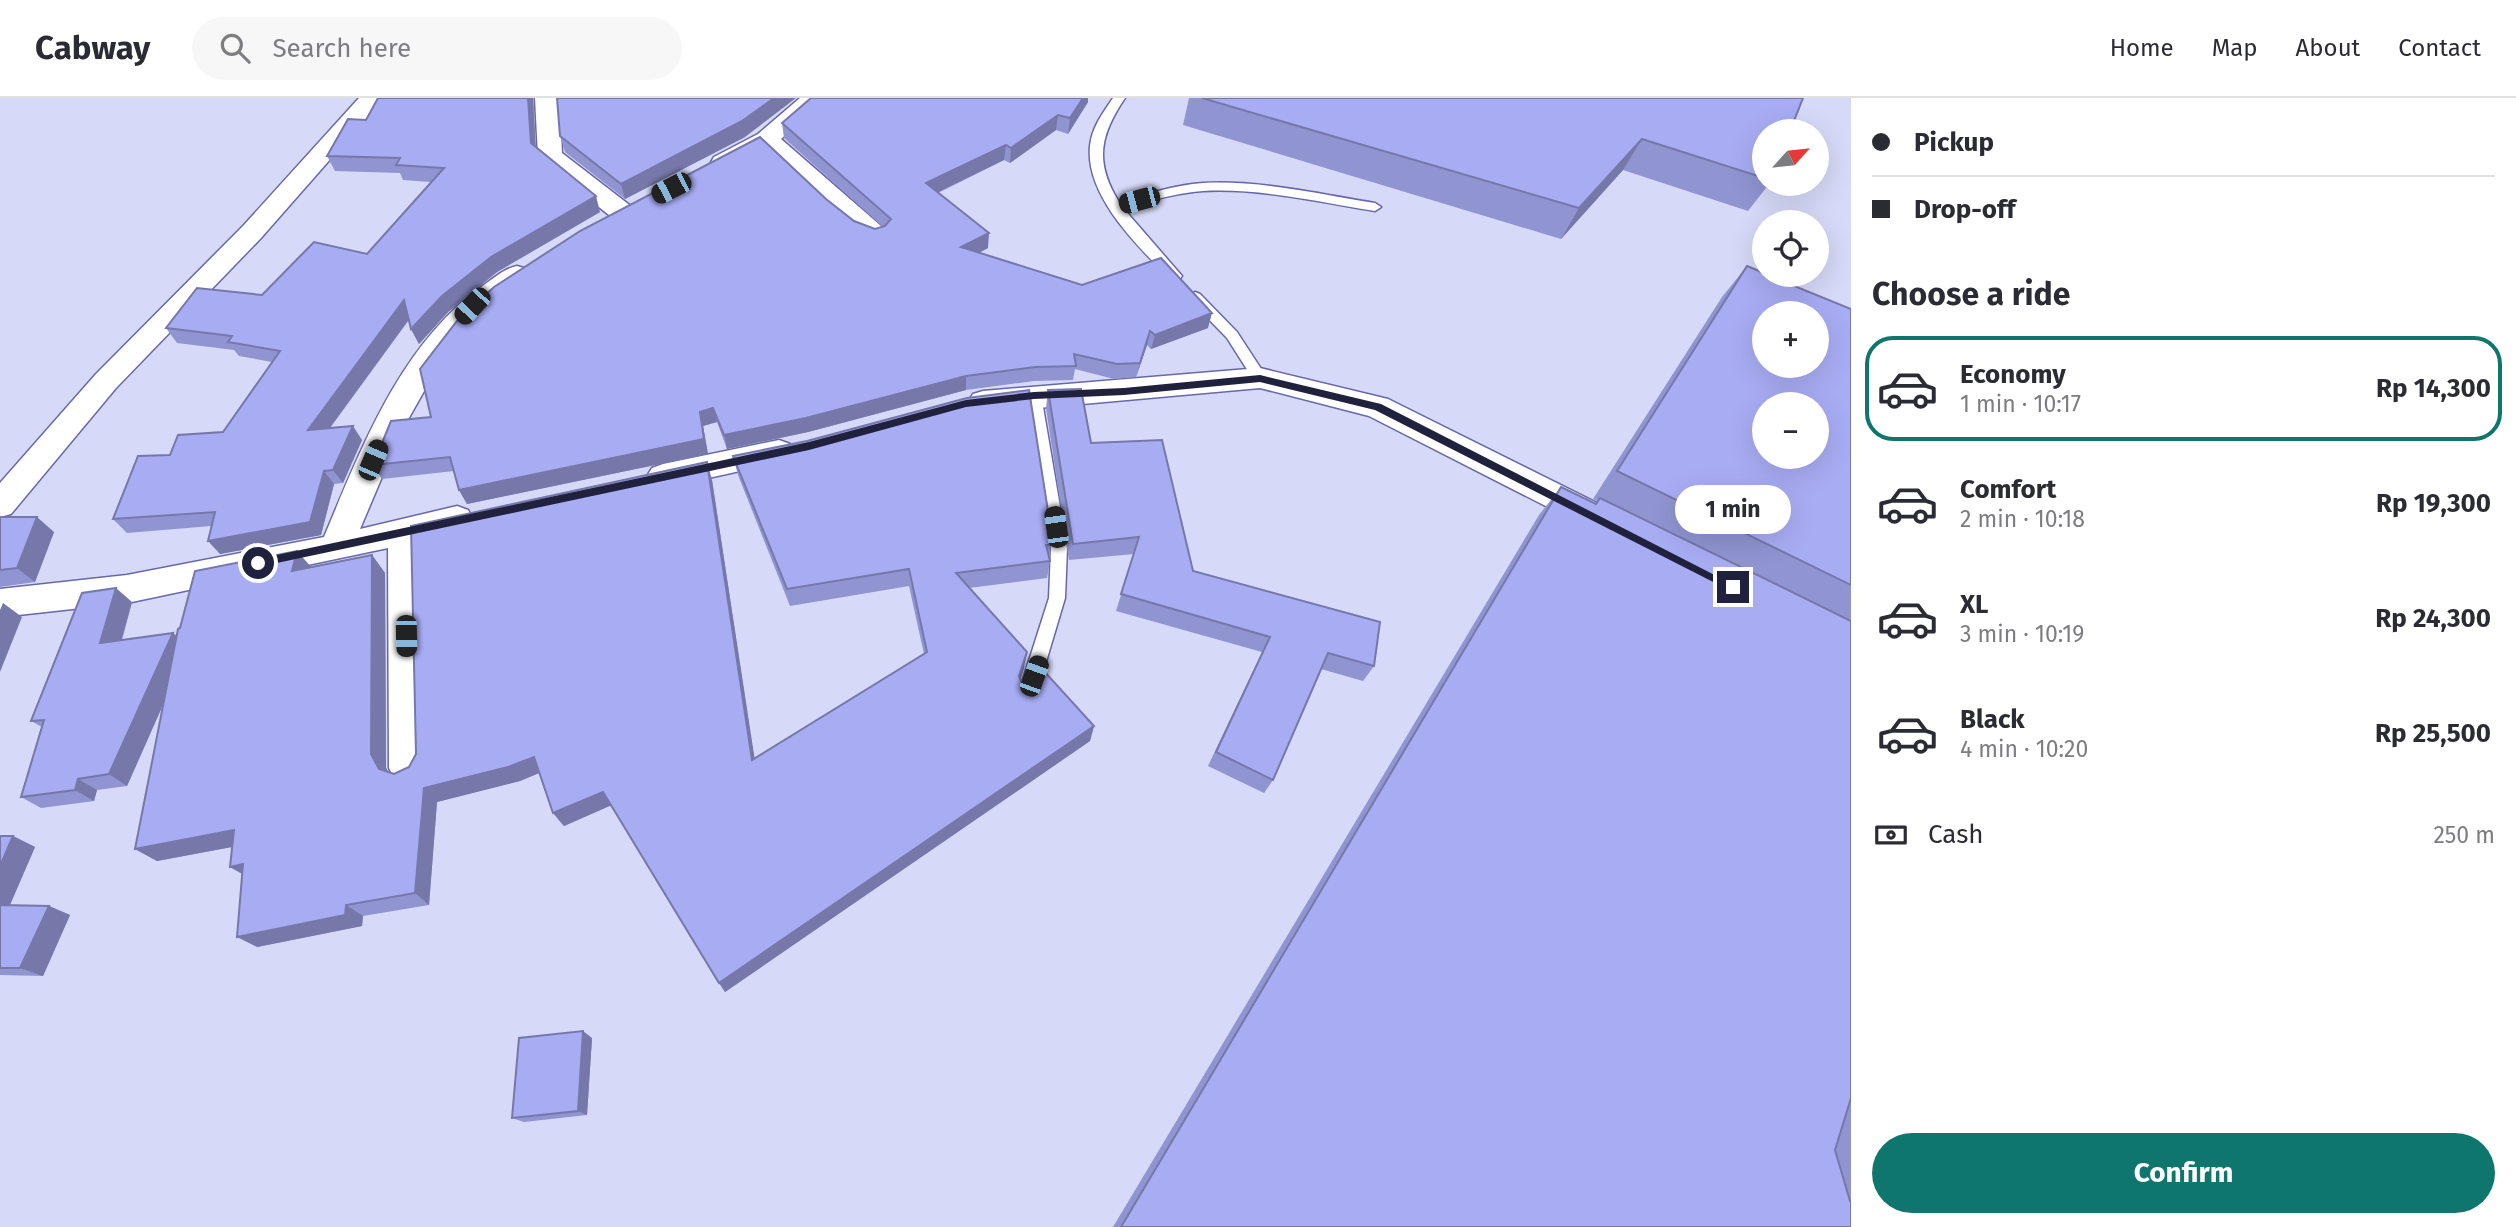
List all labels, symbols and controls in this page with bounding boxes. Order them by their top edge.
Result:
search box [192,17,682,80]
text: Cabway [35,28,150,68]
icon: search [216,29,254,67]
text: Search here [272,33,411,64]
text: Home [2110,34,2174,62]
text: Map [2212,34,2258,62]
text: About [2296,34,2360,62]
text: Contact [2398,34,2481,62]
north arrow [1752,119,1829,196]
map controls [1752,119,1829,469]
text: Pickup [1914,127,1994,158]
car [648,169,695,207]
car [1116,184,1163,216]
text: Drop-off [1914,194,2016,225]
button: locate [1752,210,1829,287]
text: Choose a ride [1872,275,2070,313]
car [450,283,495,329]
button: + [1752,301,1829,378]
icon: car [1876,357,1939,420]
text: Economy [1960,359,2066,390]
text: Rp 14,300 [2376,373,2491,404]
text: 1 min · 10:17 [1960,390,2081,418]
button: − [1752,392,1829,469]
car [356,437,391,483]
icon: car [1876,472,1939,535]
text: Comfort [1960,474,2056,505]
callout: 1 min [1675,486,1791,534]
text: Rp 19,300 [2376,488,2491,519]
text: 1 min [1705,495,1761,523]
car [1043,505,1070,549]
text: 2 min · 10:18 [1960,505,2085,533]
route start [242,547,274,579]
route end [1717,571,1749,603]
icon: car [1876,587,1939,650]
text: XL [1960,589,1988,620]
text: Rp 24,300 [2375,603,2491,634]
car [396,615,417,657]
text: 3 min · 10:19 [1960,620,2084,648]
car [1017,653,1052,699]
icon: car [1876,702,1939,765]
text: Black [1960,704,2025,735]
text: Rp 25,500 [2375,718,2491,749]
text: 4 min · 10:20 [1960,735,2088,763]
icon: cash [1872,816,1910,854]
text: Cash [1928,819,1984,850]
text: 250 m [2433,821,2495,849]
button: Confirm [1872,1133,2495,1213]

